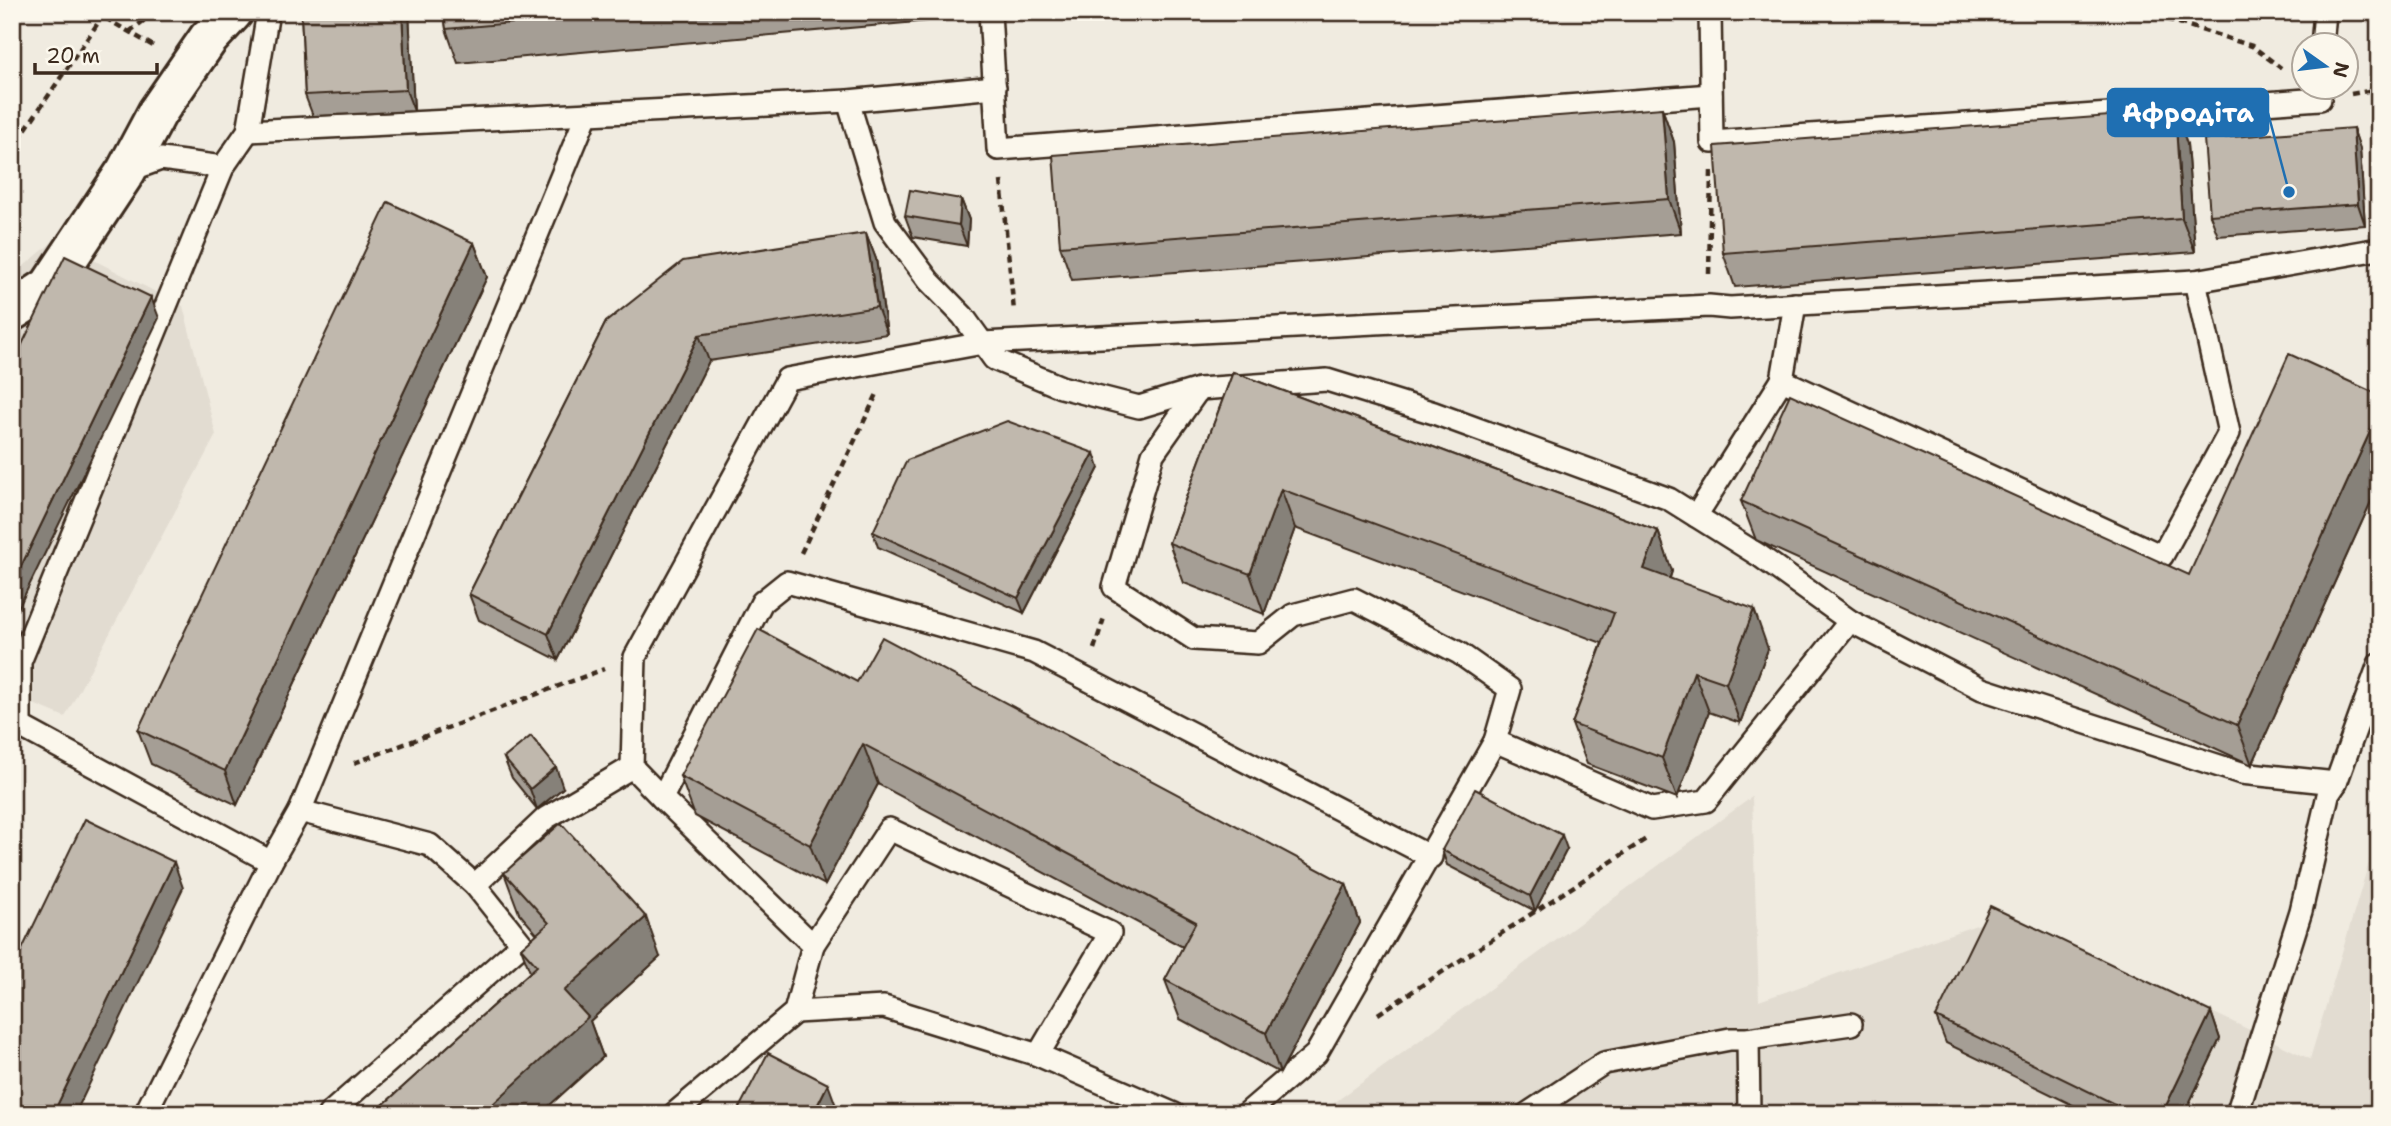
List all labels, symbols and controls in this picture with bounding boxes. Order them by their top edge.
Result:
scale bar [35,32,158,76]
north arrow [2290,32,2360,102]
text: 20 m [46,42,100,70]
text: N [2327,60,2355,80]
callout: Афродіта [2108,89,2268,136]
text: Афродіта [2122,95,2254,130]

